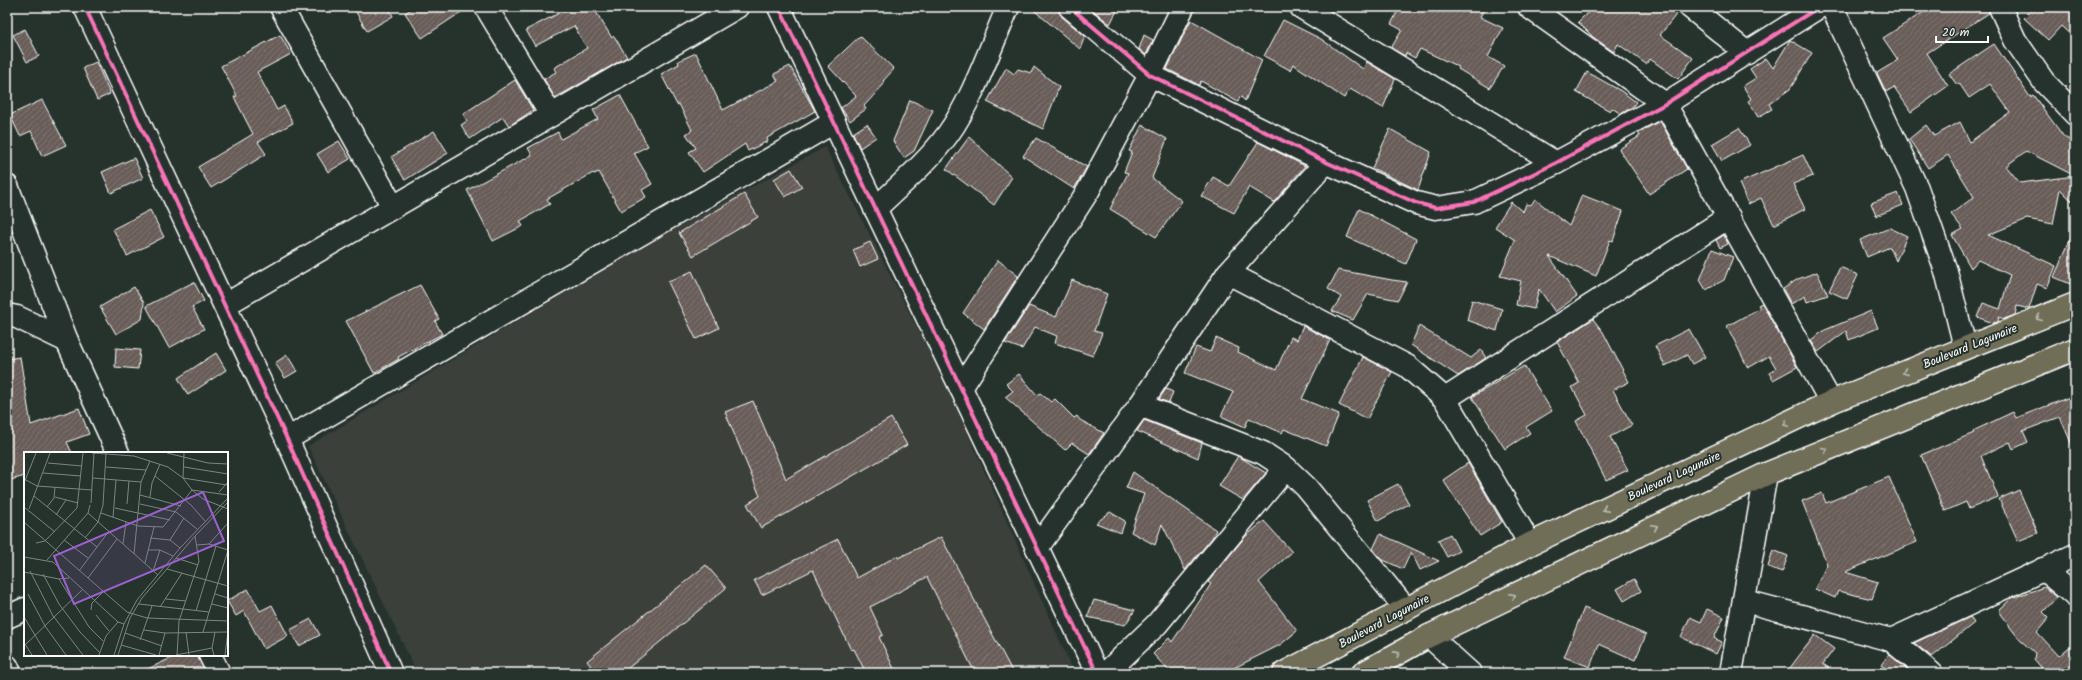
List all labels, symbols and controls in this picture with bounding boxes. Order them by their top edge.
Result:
scale bar [1936,18,1988,44]
text: 20 m [1942,23,1970,42]
one-way arrow [2035,314,2042,322]
street label: Boulevard Lagunaire [1920,319,2021,374]
one-way arrow [1902,367,1910,375]
one-way arrow [1783,419,1790,427]
street label: Boulevard Lagunaire [1625,446,1724,506]
one-way arrow [1821,447,1828,455]
inset map [24,452,228,656]
one-way arrow [1602,504,1609,512]
one-way arrow [1651,524,1659,532]
street label: Boulevard Lagunaire [1335,589,1434,653]
one-way arrow [1509,593,1516,601]
one-way arrow [1393,651,1400,659]

